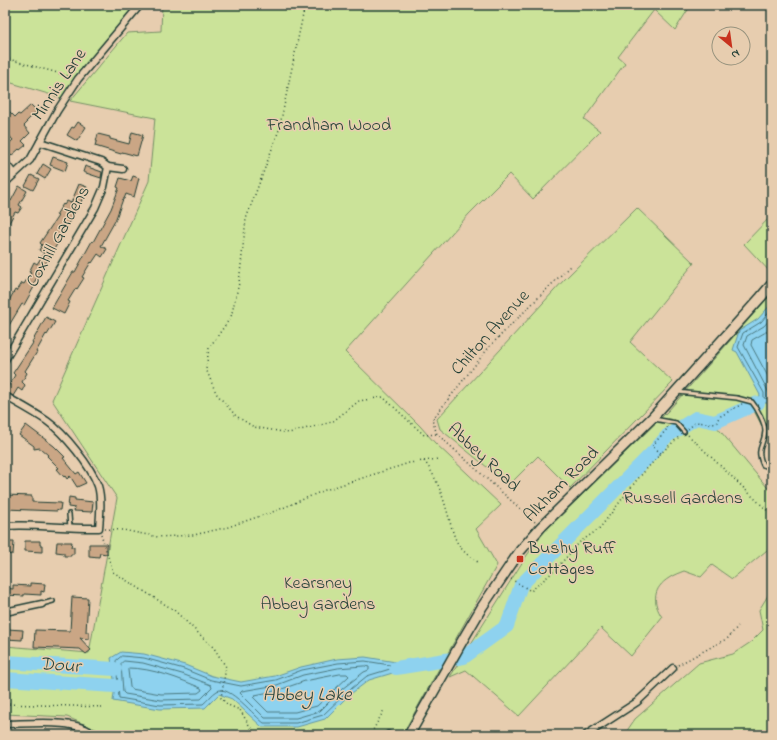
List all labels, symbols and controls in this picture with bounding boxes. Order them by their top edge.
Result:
north arrow [711,26,751,66]
street label: Minnis Lane [26,43,94,126]
text: N [728,45,742,63]
park label: Frandham Wood [266,113,391,139]
street label: Coxhill Gardens [20,182,98,292]
street label: Chilton Avenue [445,284,537,382]
street label: Abbey Road [441,417,525,499]
street label: Alkham Road [518,441,606,529]
park label: Russell Gardens [623,486,743,512]
place label: Bushy Ruff Cottages [527,536,616,584]
marker: Bushy Ruff Cottages [515,554,525,564]
park label: Kearsney Abbey Gardens [261,571,375,618]
water label: Dour [39,651,83,681]
water label: Abbey Lake [262,682,353,709]

